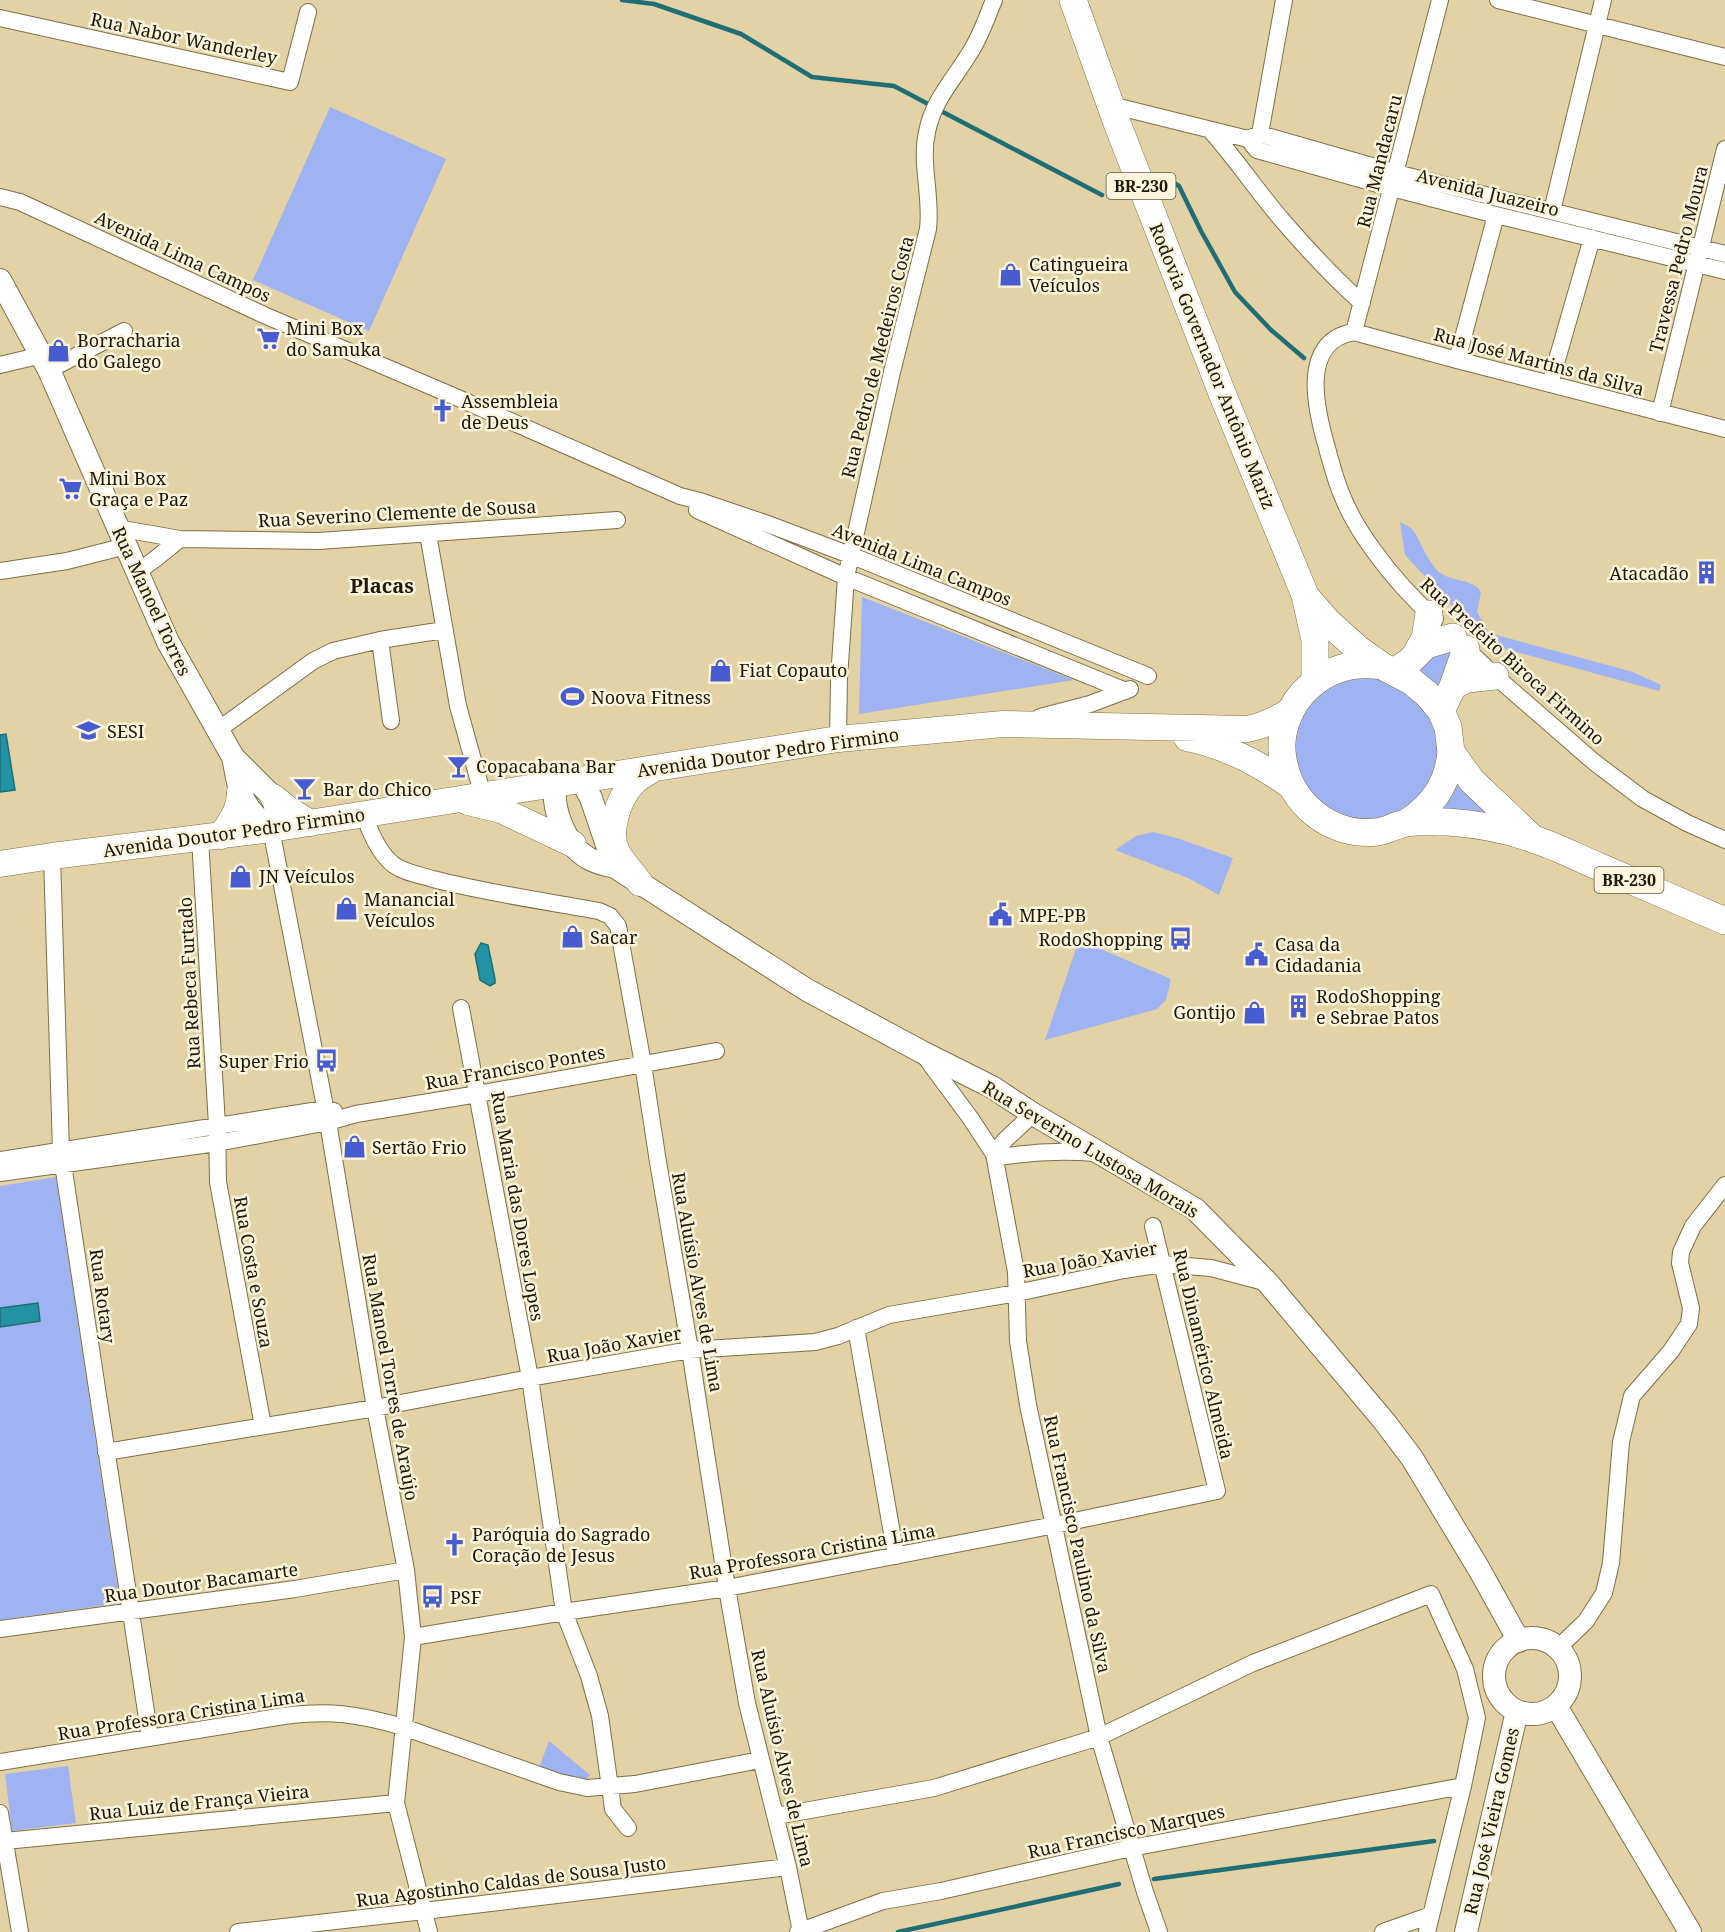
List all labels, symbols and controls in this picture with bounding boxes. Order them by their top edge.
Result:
street label: Rua Nabor Wanderley [88,6,280,70]
street label: Rua Mandacaru [1351,91,1407,230]
street label: Avenida Juazeiro [1414,163,1562,221]
street label: Travessa Pedro Moura [1643,163,1713,355]
road number: BR-230 [1106,173,1176,199]
street label: Avenida Lima Campos [91,205,275,307]
street label: Rodovia Governador Antônio Mariz [1144,219,1282,513]
street label: Rua Pedro de Medeiros Costa [835,233,919,481]
place label: Catingueira Veículos [1029,252,1129,297]
shop icon: Catingueira Veículos [998,261,1024,287]
place label: Mini Box do Samuka [286,316,381,361]
street label: Rua José Martins da Silva [1431,321,1647,401]
supermarket icon: Mini Box do Samuka [255,325,281,351]
place label: Borracharia do Galego [77,328,181,373]
shop icon: Borracharia do Galego [46,337,72,363]
place label: Assembleia de Deus [461,389,559,434]
church icon: Assembleia de Deus [430,398,456,424]
place label: Mini Box Graça e Paz [89,466,188,511]
supermarket icon: Mini Box Graça e Paz [58,475,84,501]
street label: Rua Severino Clemente de Sousa [257,494,537,532]
street label: Avenida Lima Campos [829,517,1015,611]
street label: Rua Manoel Torres [107,522,197,680]
building icon: Atacadão [1694,560,1720,586]
place label: Atacadão [1609,561,1689,585]
district label: Placas [350,572,414,599]
street label: Rua Prefeito Biroca Firmino [1416,572,1610,750]
shop icon: Fiat Copauto [708,657,734,683]
place label: Fiat Copauto [739,658,847,682]
sports icon: Noova Fitness [560,684,586,710]
place label: Noova Fitness [591,685,711,709]
school or university icon: SESI [76,718,102,744]
place label: SESI [107,719,144,743]
street label: Avenida Doutor Pedro Firmino [635,722,901,782]
bar icon: Copacabana Bar [445,753,471,779]
place label: Copacabana Bar [476,754,616,778]
bar icon: Bar do Chico [292,776,318,802]
place label: Bar do Chico [323,777,432,801]
street label: Avenida Doutor Pedro Firmino [101,802,367,862]
shop icon: JN Veículos [228,863,254,889]
place label: JN Veículos [258,864,355,888]
road number: BR-230 [1594,867,1664,893]
place label: Manancial Veículos [364,887,455,932]
street label: Rua Rebeca Furtado [173,896,205,1070]
shop icon: Manancial Veículos [333,896,359,922]
public building icon: MPE-PB [988,902,1014,928]
place label: MPE-PB [1019,903,1086,927]
shop icon: Sacar [559,924,585,950]
place label: Sacar [590,925,638,949]
bus stop icon: RodoShopping [1168,926,1194,952]
place label: RodoShopping [1039,927,1163,951]
place label: Casa da Cidadania [1275,932,1362,977]
public building icon: Casa da Cidadania [1244,941,1270,967]
place label: RodoShopping e Sebrae Patos [1316,984,1441,1029]
building icon: RodoShopping e Sebrae Patos [1285,993,1311,1019]
shop icon: Gontijo [1241,999,1267,1025]
place label: Gontijo [1173,1000,1236,1024]
street label: Rua Francisco Pontes [423,1039,607,1095]
bus stop icon: Super Frio [314,1048,340,1074]
place label: Super Frio [219,1049,309,1073]
street label: Rua Severino Lustosa Morais [978,1075,1204,1223]
street label: Rua Maria das Dores Lopes [486,1089,550,1323]
shop icon: Sertão Frio [341,1134,367,1160]
place label: Sertão Frio [372,1135,467,1159]
street label: Rua Aluísio Alves de Lima [667,1170,729,1394]
street label: Rua Costa e Souza [229,1194,279,1350]
street label: Rua João Xavier [1021,1235,1160,1283]
street label: Rua Dinamérico Almeida [1168,1246,1240,1462]
street label: Rua Rotary [84,1247,122,1346]
street label: Rua Manoel Torres de Araújo [357,1252,425,1502]
street label: Rua João Xavier [545,1320,684,1368]
street label: Rua Francisco Paulino da Silva [1039,1413,1117,1675]
street label: Rua Professora Cristina Lima [687,1518,937,1584]
place label: Paróquia do Sagrado Coração de Jesus [472,1522,650,1567]
church icon: Paróquia do Sagrado Coração de Jesus [441,1531,467,1557]
street label: Rua Doutor Bacamarte [103,1557,299,1607]
bus stop icon: PSF [419,1584,445,1610]
place label: PSF [450,1585,481,1609]
street label: Rua Aluísio Alves de Lima [746,1647,820,1869]
street label: Rua Professora Cristina Lima [56,1683,306,1745]
street label: Rua José Vieira Gomes [1458,1725,1524,1917]
street label: Rua Luiz de França Vieira [88,1778,310,1826]
street label: Rua Francisco Marques [1025,1798,1227,1864]
street label: Rua Agostinho Caldas de Sousa Justo [355,1850,667,1912]

